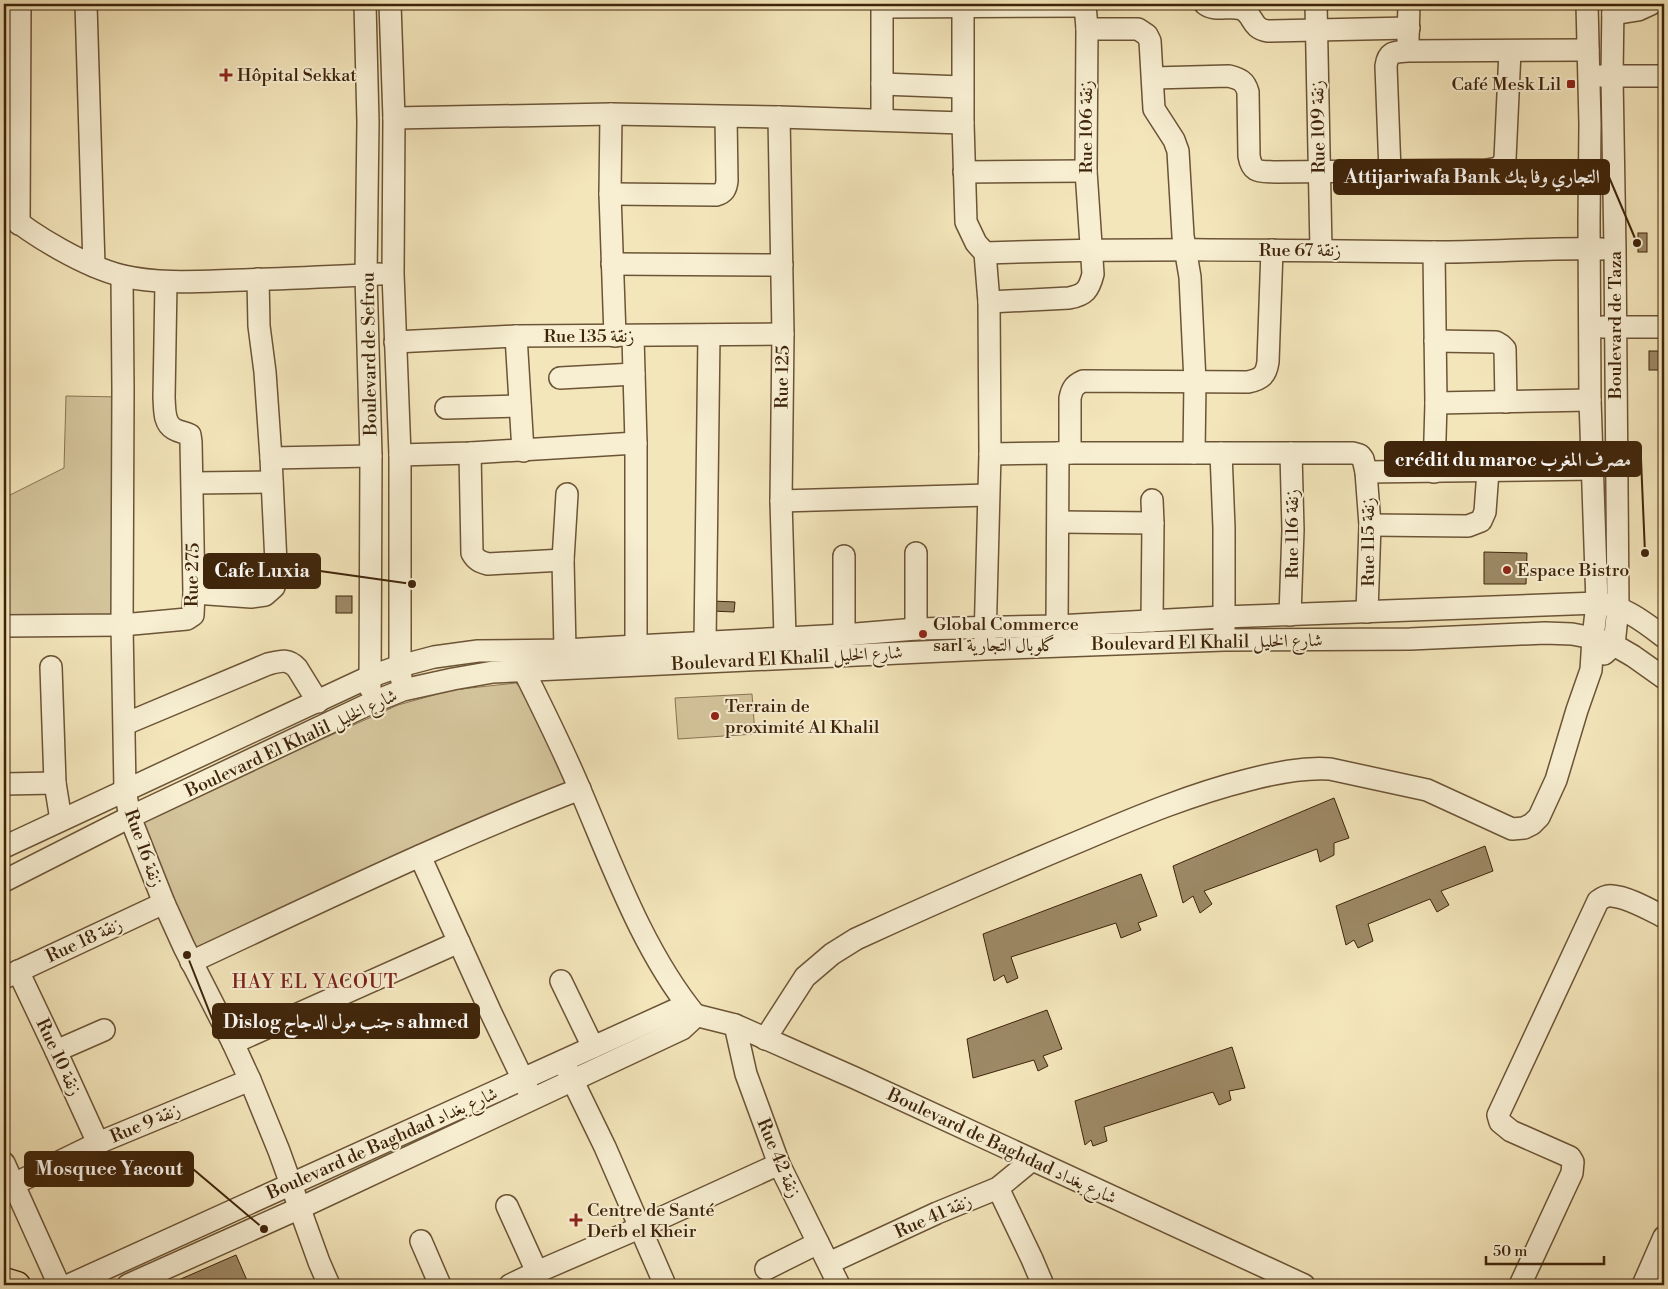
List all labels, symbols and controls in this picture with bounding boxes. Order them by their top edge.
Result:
place label: Hôpital Sekkat [237,64,357,87]
marker: Hôpital Sekkat [219,68,233,82]
place label: Café Mesk Lil [1451,73,1562,96]
marker: Café Mesk Lil [1565,78,1577,90]
street label: Rue 106 زنقة [1075,80,1098,174]
street label: Rue 109 زنقة [1306,80,1331,174]
callout: Attijariwafa Bank التجاري وفا بنك [1334,160,1609,194]
text: Attijariwafa Bank التجاري وفا بنك [1343,165,1600,192]
street label: Rue 67 زنقة [1259,239,1341,262]
street label: Boulevard de Taza [1604,250,1627,400]
street label: Boulevard de Sefrou [357,271,382,437]
street label: Rue 135 زنقة [543,325,635,348]
street label: Rue 125 [770,345,795,409]
callout: crédit du maroc مصرف المغرب [1385,442,1641,476]
text: crédit du maroc مصرف المغرب [1395,448,1631,472]
street label: Rue 116 زنقة [1281,489,1304,579]
street label: Rue 115 زنقة [1357,497,1380,587]
street label: Rue 275 [180,543,205,607]
callout: Cafe Luxia [204,554,320,588]
text: Cafe Luxia [214,559,310,583]
place label: Espace Bistro [1517,559,1629,582]
marker: Espace Bistro [1501,564,1513,576]
place label: Global Commerce sarl گلوبال التجارية [933,613,1079,657]
marker: Global Commerce sarl گلوبال التجارية [917,628,929,640]
street label: Boulevard El Khalil شارع الخليل [1090,629,1323,659]
street label: Boulevard El Khalil شارع الخليل [670,641,903,679]
street label: Boulevard El Khalil شارع الخليل [181,684,402,806]
place label: Terrain de proximité Al Khalil [725,695,880,739]
marker: Terrain de proximité Al Khalil [709,710,721,722]
street label: Rue 16 زنقة [119,806,168,890]
street label: Rue 18 زنقة [42,913,126,968]
district label: HAY EL YACOUT [232,970,398,994]
callout: Dislog جنب مول الدجاج s ahmed [213,1004,479,1038]
text: Dislog جنب مول الدجاج s ahmed [223,1010,469,1039]
street label: Rue 10 زنقة [31,1015,86,1099]
street label: Boulevard de Baghdad شارع بغداد [262,1082,503,1208]
street label: Boulevard de Baghdad شارع بغداد [881,1083,1120,1213]
street label: Rue 9 زنقة [106,1098,184,1149]
street label: Rue 42 زنقة [751,1115,806,1202]
callout: Mosquee Yacout [25,1152,193,1186]
text: Mosquee Yacout [35,1157,183,1181]
street label: Rue 41 زنقة [891,1189,975,1244]
place label: Centre de Santé Derb el Kheir [587,1199,715,1243]
marker: Centre de Santé Derb el Kheir [569,1213,583,1227]
scale bar [1486,1234,1603,1266]
text: 50 m [1493,1242,1527,1261]

